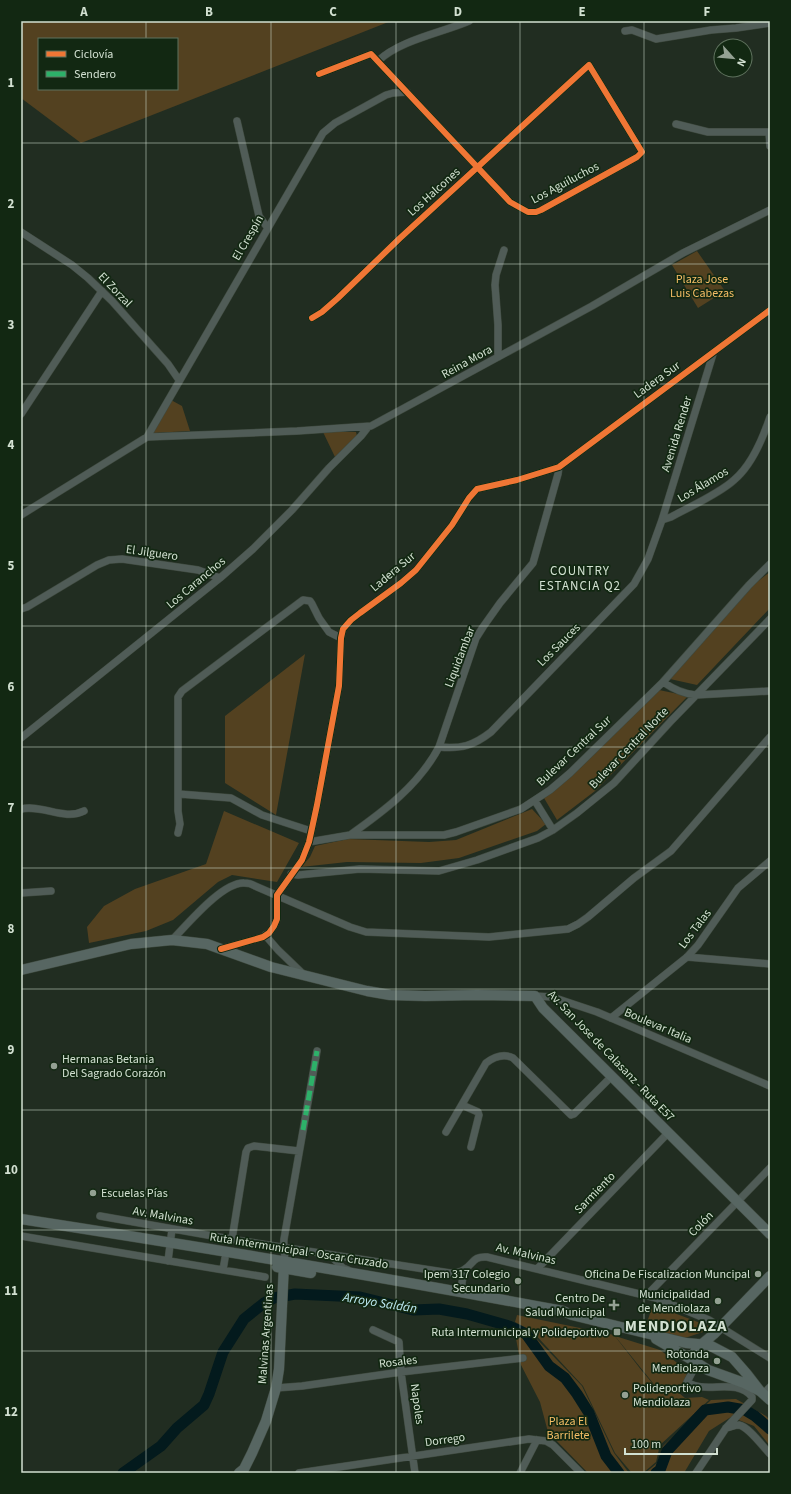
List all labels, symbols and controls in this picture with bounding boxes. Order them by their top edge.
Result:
text: A [79,3,88,21]
text: B [205,3,213,21]
text: C [329,3,337,21]
text: D [454,3,462,21]
text: E [578,3,586,21]
text: F [704,3,711,21]
legend [38,38,178,90]
north arrow [713,38,753,78]
text: Ciclovía [74,46,113,63]
text: N [733,56,750,69]
text: Sendero [74,66,116,83]
text: 1 [8,74,15,92]
street label: Los Aguiluchos [528,158,602,208]
street label: Los Halcones [404,164,464,220]
text: 2 [8,195,15,213]
street label: El Crespín [228,212,268,264]
street label: El Zorzal [94,269,136,311]
park label: Plaza Jose Luis Cabezas [670,271,734,302]
text: 3 [8,316,15,334]
street label: Reina Mora [438,341,496,383]
street label: Ladera Sur [630,357,684,403]
street label: Avenida Render [657,393,697,474]
text: 4 [8,436,15,454]
street label: Los Álamos [674,463,732,507]
street label: El Jilguero [125,541,179,565]
street label: Ladera Sur [367,548,420,596]
street label: Los Caranchos [163,553,229,613]
text: 5 [8,557,15,575]
district label: COUNTRY ESTANCIA Q2 [539,562,621,595]
street label: Los Sauces [534,620,584,670]
street label: Liquidambar [441,623,480,690]
text: 6 [8,678,15,696]
street label: Bulevar Central Norte [585,703,673,793]
street label: Bulevar Central Sur [533,711,616,790]
text: 7 [8,799,15,817]
street label: Los Talas [675,906,715,952]
text: 8 [8,920,15,938]
street label: Av. San Jose de Calasanz - Ruta E57 [544,987,678,1125]
street label: Boulevar Italia [621,1004,695,1048]
text: 9 [8,1041,15,1059]
place label: Hermanas Betania Del Sagrado Corazón [62,1051,166,1082]
marker: Hermanas Betania Del Sagrado Corazón [49,1061,59,1071]
text: 10 [4,1161,18,1179]
street label: Sarmiento [571,1168,619,1218]
place label: Escuelas Pías [101,1185,168,1202]
marker: Escuelas Pías [88,1188,98,1198]
street label: Av. Malvinas [131,1202,195,1230]
street label: Colón [685,1207,717,1241]
street label: Ruta Intermunicipal - Oscar Cruzado [209,1228,389,1274]
street label: Av. Malvinas [494,1239,558,1269]
place label: Ipem 317 Colegio Secundario [424,1266,510,1297]
place label: Oficina De Fiscalizacion Muncipal [584,1266,750,1283]
marker: Oficina De Fiscalizacion Muncipal [753,1269,763,1279]
marker: Ipem 317 Colegio Secundario [513,1276,523,1286]
text: 11 [4,1282,18,1300]
street label: Malvinas Argentinas [254,1284,278,1384]
place label: Municipalidad de Mendiolaza [638,1286,710,1317]
water label: Arroyo Saldán [341,1288,418,1318]
place label: Centro De Salud Municipal [525,1290,605,1321]
marker: Municipalidad de Mendiolaza [713,1296,723,1306]
marker: Centro De Salud Municipal [608,1299,620,1311]
district label: MENDIOLAZA [625,1315,727,1337]
place label: Ruta Intermunicipal y Polideportivo [431,1324,609,1341]
marker: Ruta Intermunicipal y Polideportivo [612,1327,622,1337]
place label: Rotonda Mendiolaza [652,1346,709,1377]
street label: Rosales [378,1351,418,1373]
marker: Rotonda Mendiolaza [712,1356,722,1366]
place label: Polideportivo Mendiolaza [633,1380,701,1411]
street label: Napoles [406,1383,428,1425]
marker: Polideportivo Mendiolaza [620,1390,630,1400]
text: 12 [4,1403,18,1421]
park label: Plaza El Barrilete [546,1413,590,1444]
street label: Dorrego [424,1429,466,1451]
scale bar [625,1430,717,1456]
text: 100 m [631,1436,661,1453]

